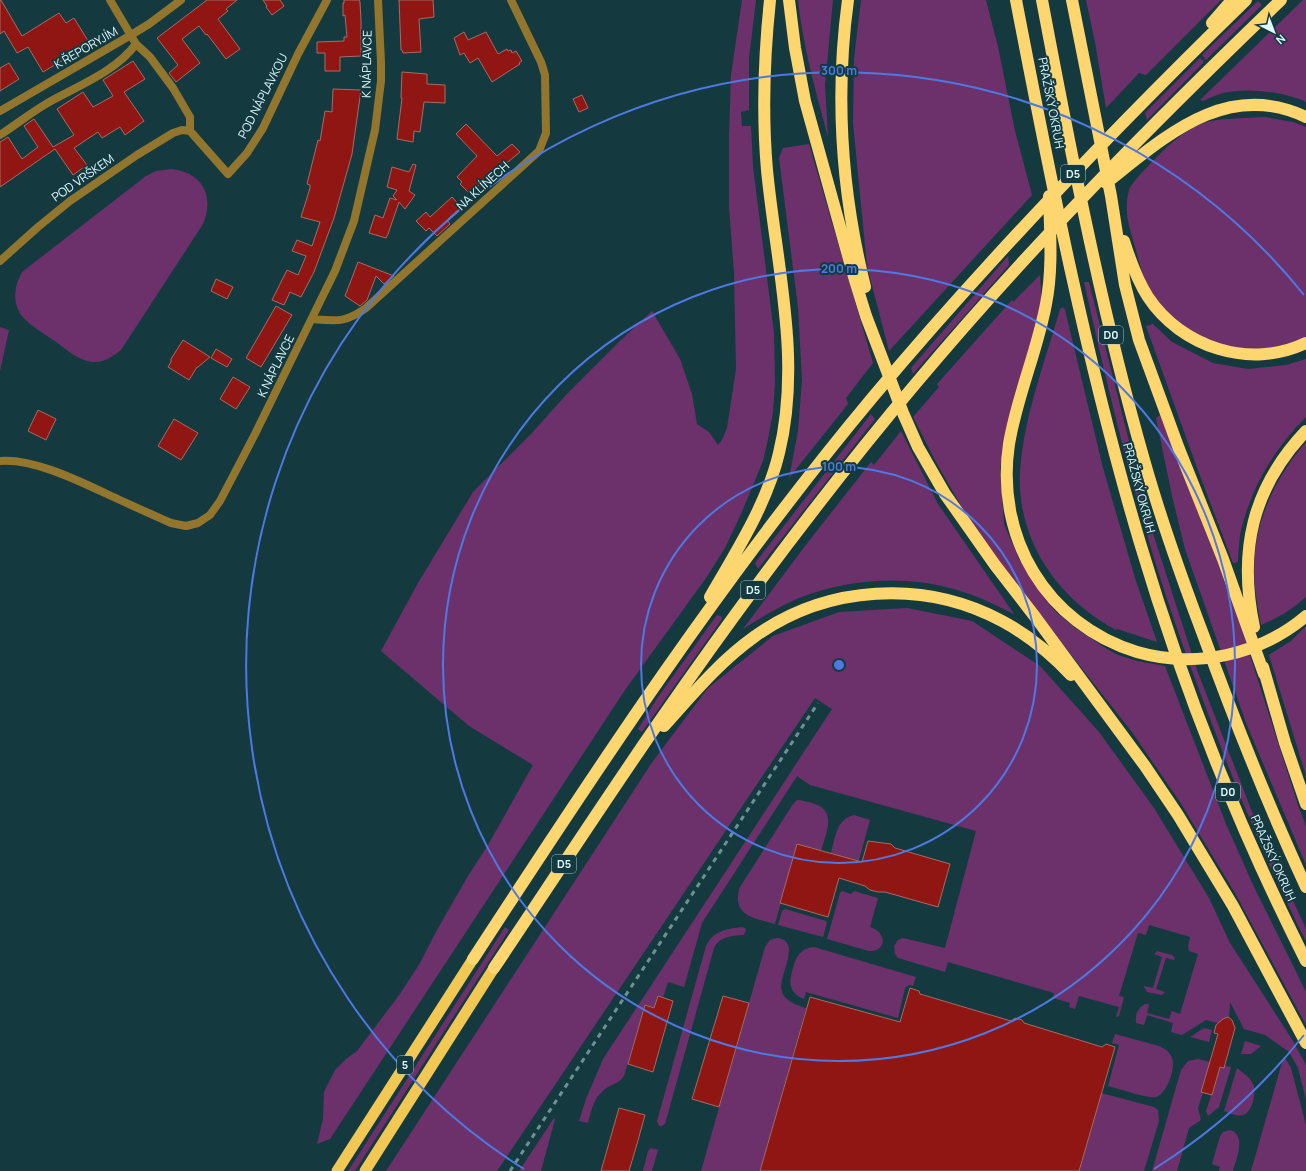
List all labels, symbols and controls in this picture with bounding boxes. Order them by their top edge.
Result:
north arrow [1254,12,1294,52]
street label: K ŘEPORYJÍM [51,22,121,73]
street label: K NÁPLAVCE [357,30,376,98]
text: N [1273,32,1289,48]
street label: POD NÁPLAVKOU [234,50,291,141]
street label: PRAŽSKÝ OKRUH [1034,56,1069,150]
text: 300 m [821,62,857,79]
street label: POD VRŠKEM [48,150,117,205]
street label: NA KLÍNECH [453,157,513,214]
road number: D5 [1061,165,1085,183]
text: 200 m [821,260,857,277]
road number: D0 [1099,326,1123,344]
street label: K NÁPLAVCE [253,332,298,400]
street label: PRAŽSKÝ OKRUH [1119,441,1160,535]
text: 100 m [822,458,856,475]
road number: D5 [741,581,765,599]
centre of rings [832,658,846,672]
road number: D0 [1216,783,1240,801]
street label: PRAŽSKÝ OKRUH [1247,812,1300,904]
road number: D5 [552,855,576,873]
road number: 5 [397,1056,413,1074]

